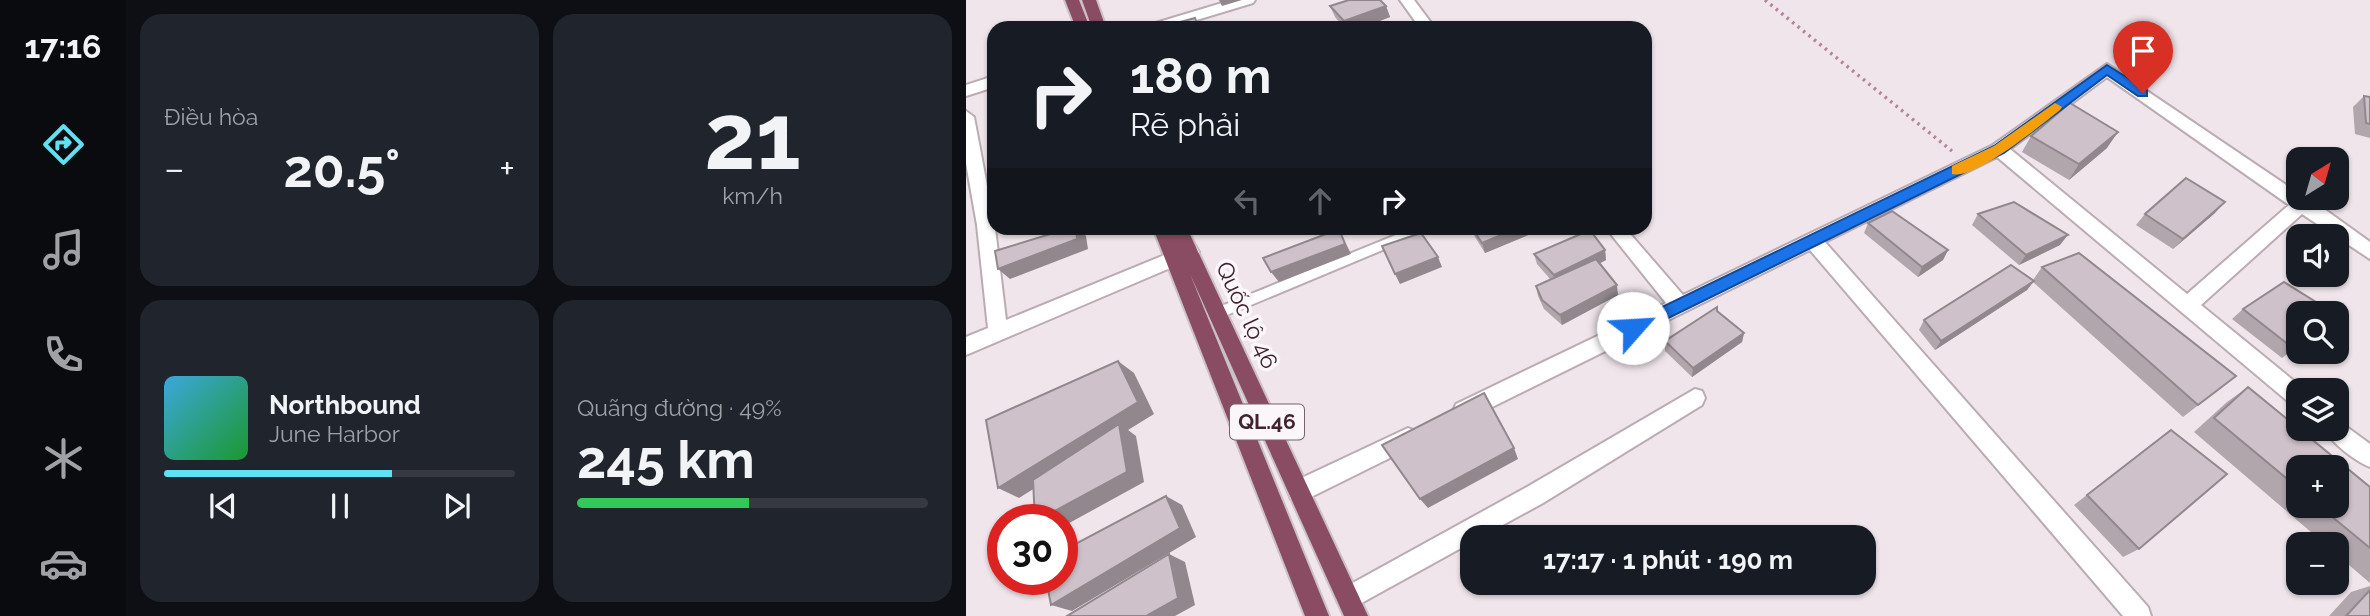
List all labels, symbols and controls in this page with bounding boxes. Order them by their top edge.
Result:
pin [2113,21,2173,93]
text: 17:16 [25,28,101,65]
icon: arrive [2124,32,2162,70]
text: 180 m [1130,47,1271,104]
icon: right [1015,49,1106,140]
text: 21 [704,83,801,190]
text: Điều hòa [164,103,258,130]
text: Rẽ phải [1130,106,1240,143]
icon: directions [39,120,88,169]
text: 20.5° [284,138,400,199]
text: − [164,146,184,191]
text: + [499,146,515,191]
north arrow [2286,147,2348,210]
map controls [2286,147,2349,595]
text: km/h [722,182,783,209]
icon: left [1228,182,1266,220]
icon: ahead [1301,182,1339,220]
icon: right [1374,182,1412,220]
button: sound [2286,224,2349,287]
icon: music [39,225,88,274]
street label: Quốc lộ 46 [1211,257,1284,373]
position arrow [1596,291,1670,365]
button: search [2286,301,2349,364]
icon: phone [39,330,88,379]
button: layers [2286,378,2349,441]
text: Northbound [269,390,421,420]
text: Quãng đường · 49% [577,394,782,421]
road number: QL.46 [1230,404,1304,440]
text: June Harbor [269,420,400,447]
text: 245 km [577,429,755,490]
icon: climate [39,434,88,483]
button: + [2286,455,2349,518]
icon: previous [204,487,242,525]
icon: pause [321,487,359,525]
icon: next [438,487,476,525]
speed limit sign: 30 [987,504,1078,595]
button: − [2286,532,2349,595]
icon: car [39,539,88,588]
text: 17:17 · 1 phút · 190 m [1543,545,1793,575]

